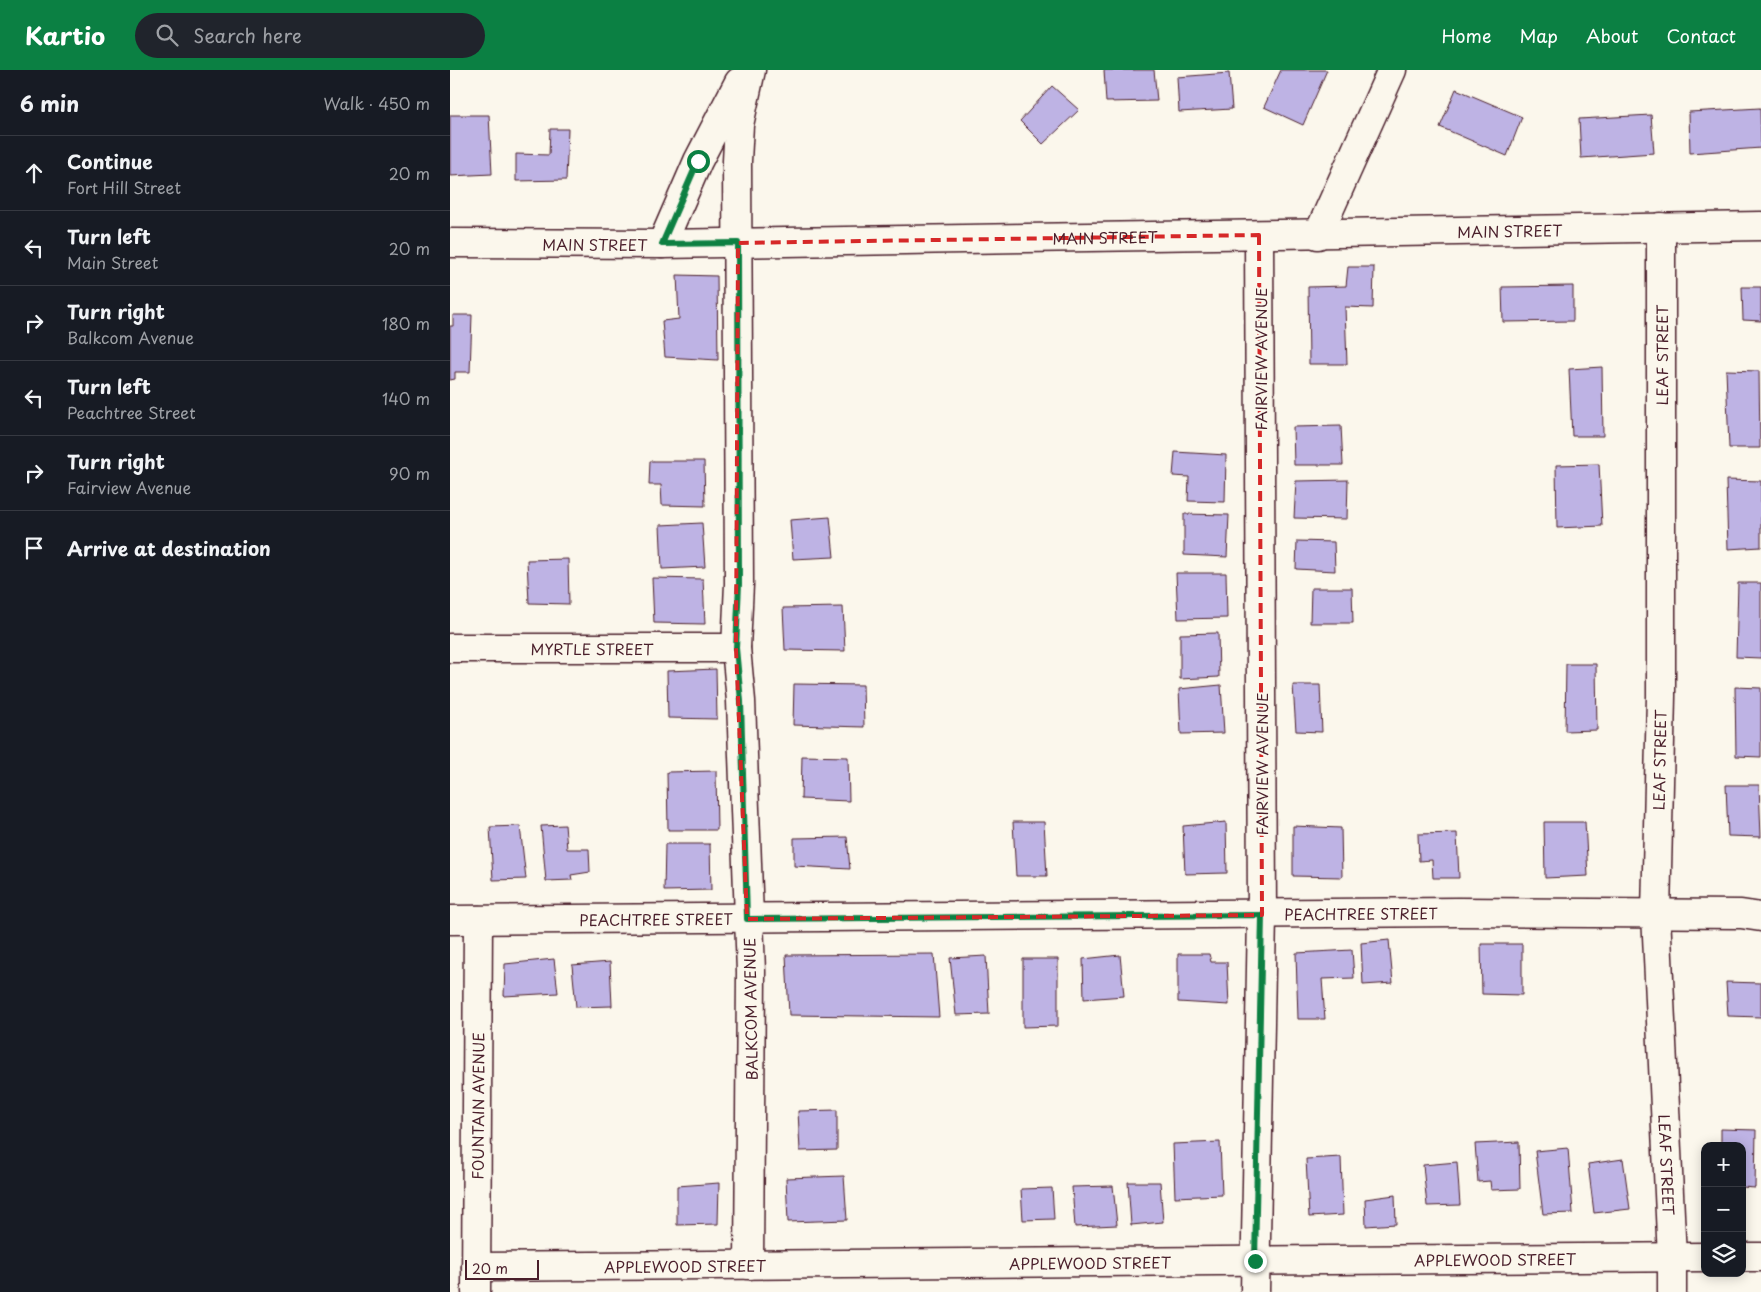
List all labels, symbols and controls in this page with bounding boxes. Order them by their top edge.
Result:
search box [135,13,485,58]
text: Kartio [25,17,105,53]
icon: search [153,21,181,49]
text: Search here [193,21,302,49]
text: Home [1441,22,1491,49]
text: Map [1519,22,1558,49]
text: About [1586,22,1638,49]
text: Contact [1666,22,1736,49]
text: 6 min [20,87,79,119]
text: Walk · 450 m [324,91,430,115]
text: Continue [67,147,153,175]
route start [687,150,710,173]
icon: ahead [20,159,48,187]
text: 20 m [389,161,430,185]
text: Fort Hill Street [67,175,181,199]
street label: MAIN STREET [1457,218,1563,242]
text: Turn left [67,222,151,250]
street label: MAIN STREET [1052,224,1159,249]
street label: MAIN STREET [542,232,648,255]
icon: left [20,234,48,262]
text: 20 m [389,236,430,260]
text: Main Street [67,250,158,274]
street label: FAIRVIEW AVENUE [1249,287,1272,431]
text: Turn right [67,297,165,325]
street label: LEAF STREET [1650,304,1673,405]
icon: right [20,309,48,337]
text: 180 m [382,311,430,335]
text: Balkcom Avenue [67,325,194,349]
text: Turn left [67,372,151,400]
icon: left [20,384,48,412]
text: 140 m [382,386,430,410]
text: Peachtree Street [67,400,196,424]
text: Turn right [67,447,165,475]
icon: right [20,459,48,487]
text: 90 m [389,461,430,485]
text: Fairview Avenue [67,475,191,499]
icon: arrive [20,534,48,562]
text: Arrive at destination [67,534,271,562]
street label: MYRTLE STREET [531,637,654,660]
street label: FAIRVIEW AVENUE [1250,692,1273,836]
street label: LEAF STREET [1647,708,1671,811]
street label: PEACHTREE STREET [1284,901,1439,925]
street label: PEACHTREE STREET [579,906,734,930]
street label: BALKCOM AVENUE [737,937,763,1081]
street label: FOUNTAIN AVENUE [465,1032,489,1180]
street label: LEAF STREET [1654,1114,1682,1217]
map controls [1701,1142,1746,1277]
button: + [1701,1142,1746,1187]
button: − [1701,1187,1746,1232]
button: layers [1701,1232,1746,1277]
street label: APPLEWOOD STREET [1414,1247,1577,1271]
street label: APPLEWOOD STREET [1009,1250,1172,1274]
route end [1244,1250,1267,1273]
street label: APPLEWOOD STREET [604,1253,767,1277]
scale bar [465,1257,539,1280]
text: 20 m [472,1258,508,1279]

